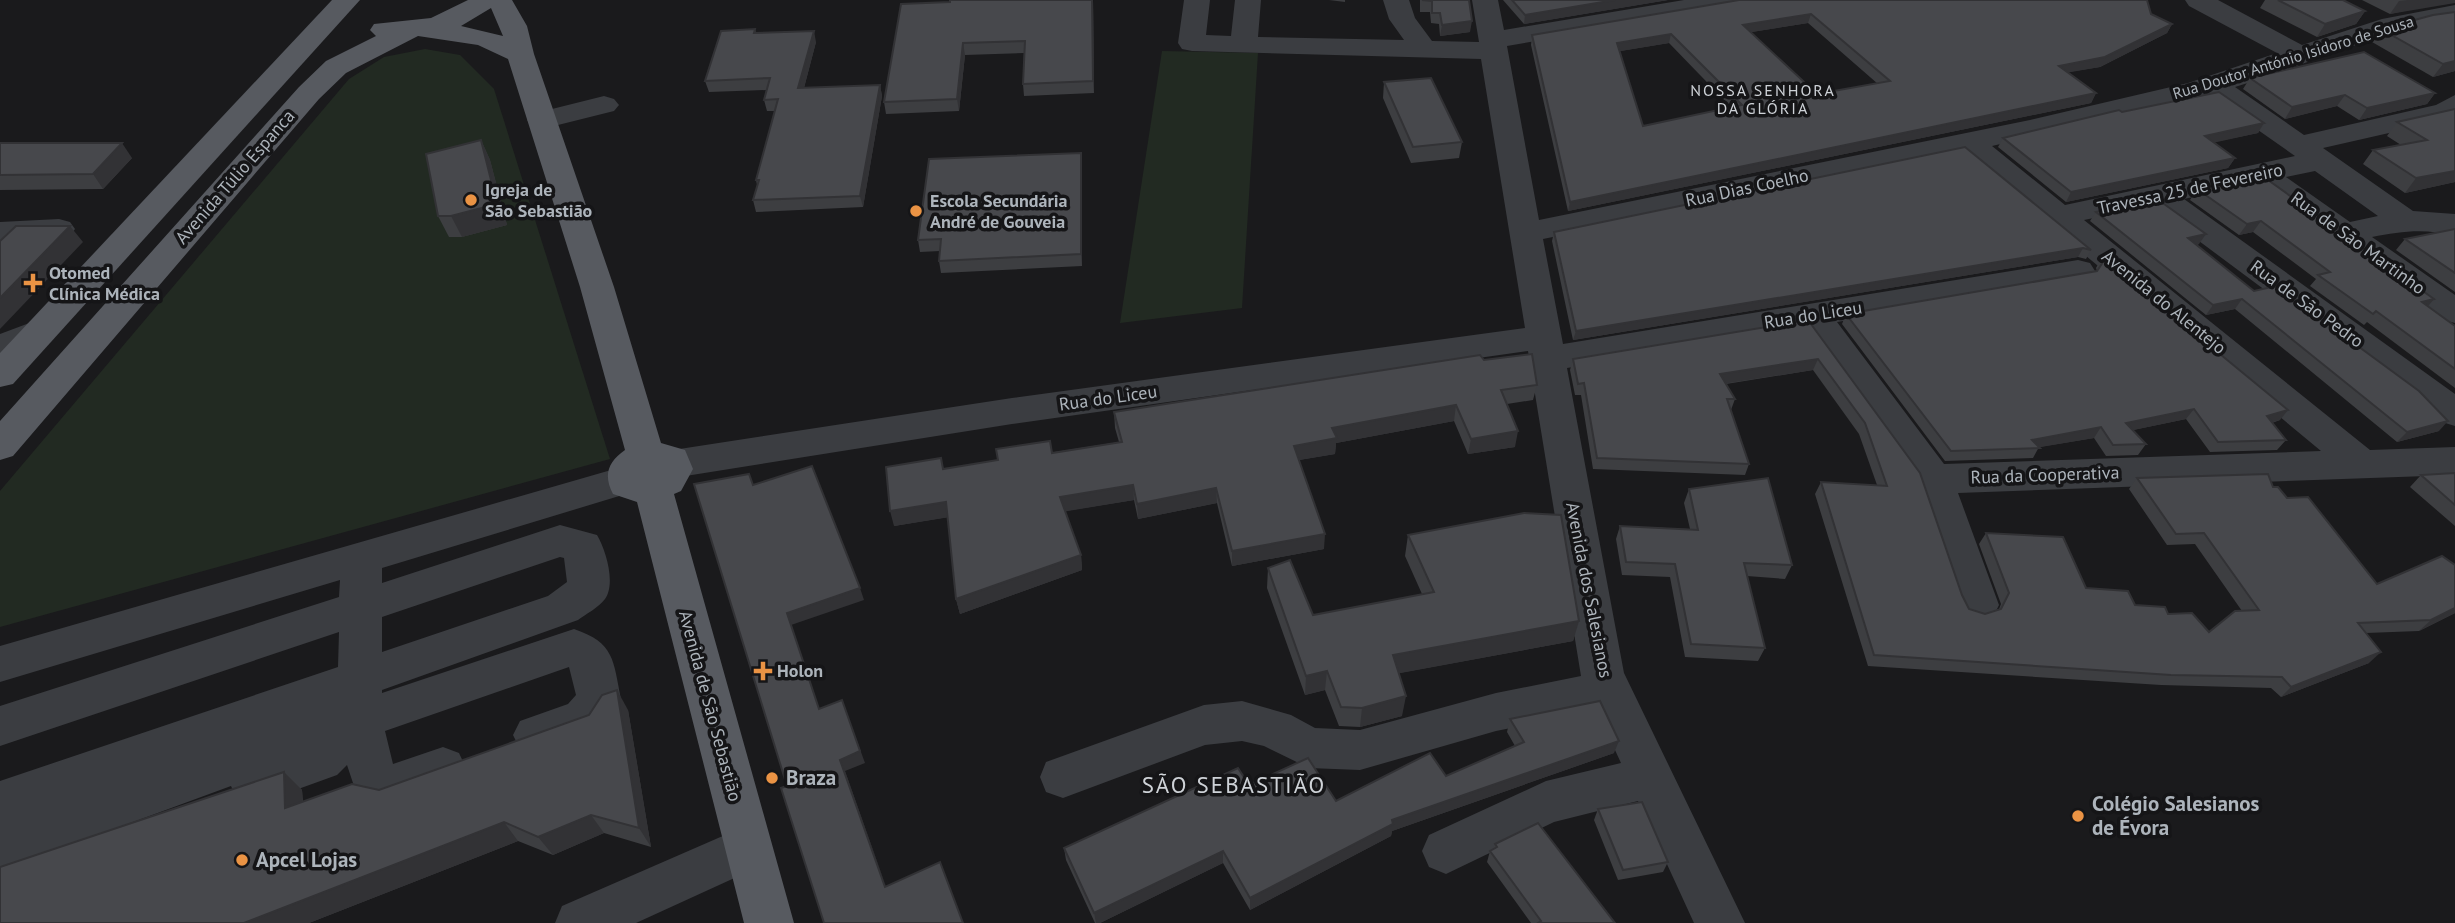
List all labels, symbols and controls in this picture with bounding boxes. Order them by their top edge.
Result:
street label: Rua Doutor António Isidoro de Sousa [2170,11,2416,103]
district label: NOSSA SENHORA DA GLÓRIA [1690,80,1836,118]
street label: Avenida Túlio Espanca [170,105,299,249]
street label: Travessa 25 de Fevereiro [2095,158,2285,219]
street label: Rua Dias Coelho [1683,163,1810,212]
place label: Igreja de São Sebastião [485,178,593,222]
street label: Rua de São Martinho [2287,186,2430,299]
place label: Escola Secundária André de Gouveia [930,189,1068,233]
marker: Igreja de São Sebastião [463,192,479,208]
marker: Escola Secundária André de Gouveia [908,203,924,219]
street label: Avenida do Alentejo [2097,244,2231,359]
street label: Rua de São Pedro [2246,255,2368,352]
place label: Otomed Clínica Médica [49,261,160,305]
marker: Otomed Clínica Médica [23,273,43,293]
street label: Rua do Liceu [1762,295,1864,334]
street label: Rua do Liceu [1057,379,1158,416]
street label: Rua da Cooperativa [1970,460,2120,489]
street label: Avenida dos Salesianos [1561,500,1618,680]
street label: Avenida de São Sebastião [674,608,747,804]
place label: Holon [777,659,823,682]
marker: Holon [755,663,771,679]
place label: Braza [786,764,836,791]
marker: Braza [764,770,780,786]
district label: SÃO SEBASTIÃO [1142,770,1326,799]
place label: Colégio Salesianos de Évora [2092,790,2260,841]
marker: Colégio Salesianos de Évora [2070,808,2086,824]
place label: Apcel Lojas [256,846,357,873]
marker: Apcel Lojas [234,852,250,868]

